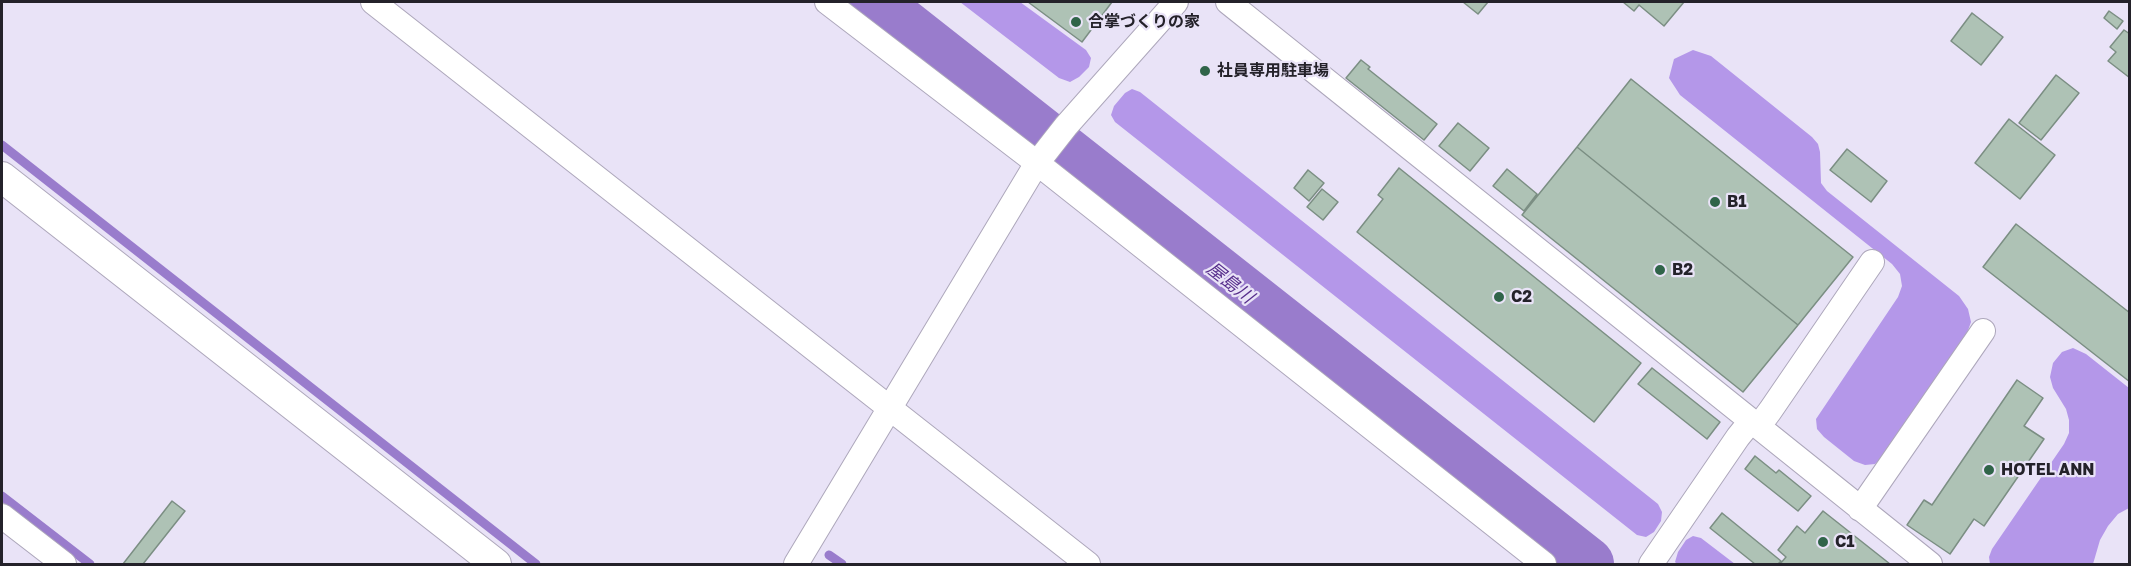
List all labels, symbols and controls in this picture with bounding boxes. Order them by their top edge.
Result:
place label: 合掌づくりの家 [1088,12,1200,32]
marker: 合掌づくりの家 [1069,15,1083,29]
place label: 社員専用駐車場 [1217,61,1329,81]
marker: 社員専用駐車場 [1198,64,1212,78]
place label: B1 [1727,192,1747,212]
marker: B1 [1708,195,1722,209]
water label: 屋島川 [1202,258,1258,308]
place label: B2 [1672,260,1693,280]
marker: B2 [1653,263,1667,277]
place label: C2 [1511,287,1532,307]
marker: C2 [1492,290,1506,304]
place label: HOTEL ANN [2001,460,2095,480]
marker: HOTEL ANN [1982,463,1996,477]
place label: C1 [1835,532,1855,552]
marker: C1 [1816,535,1830,549]

